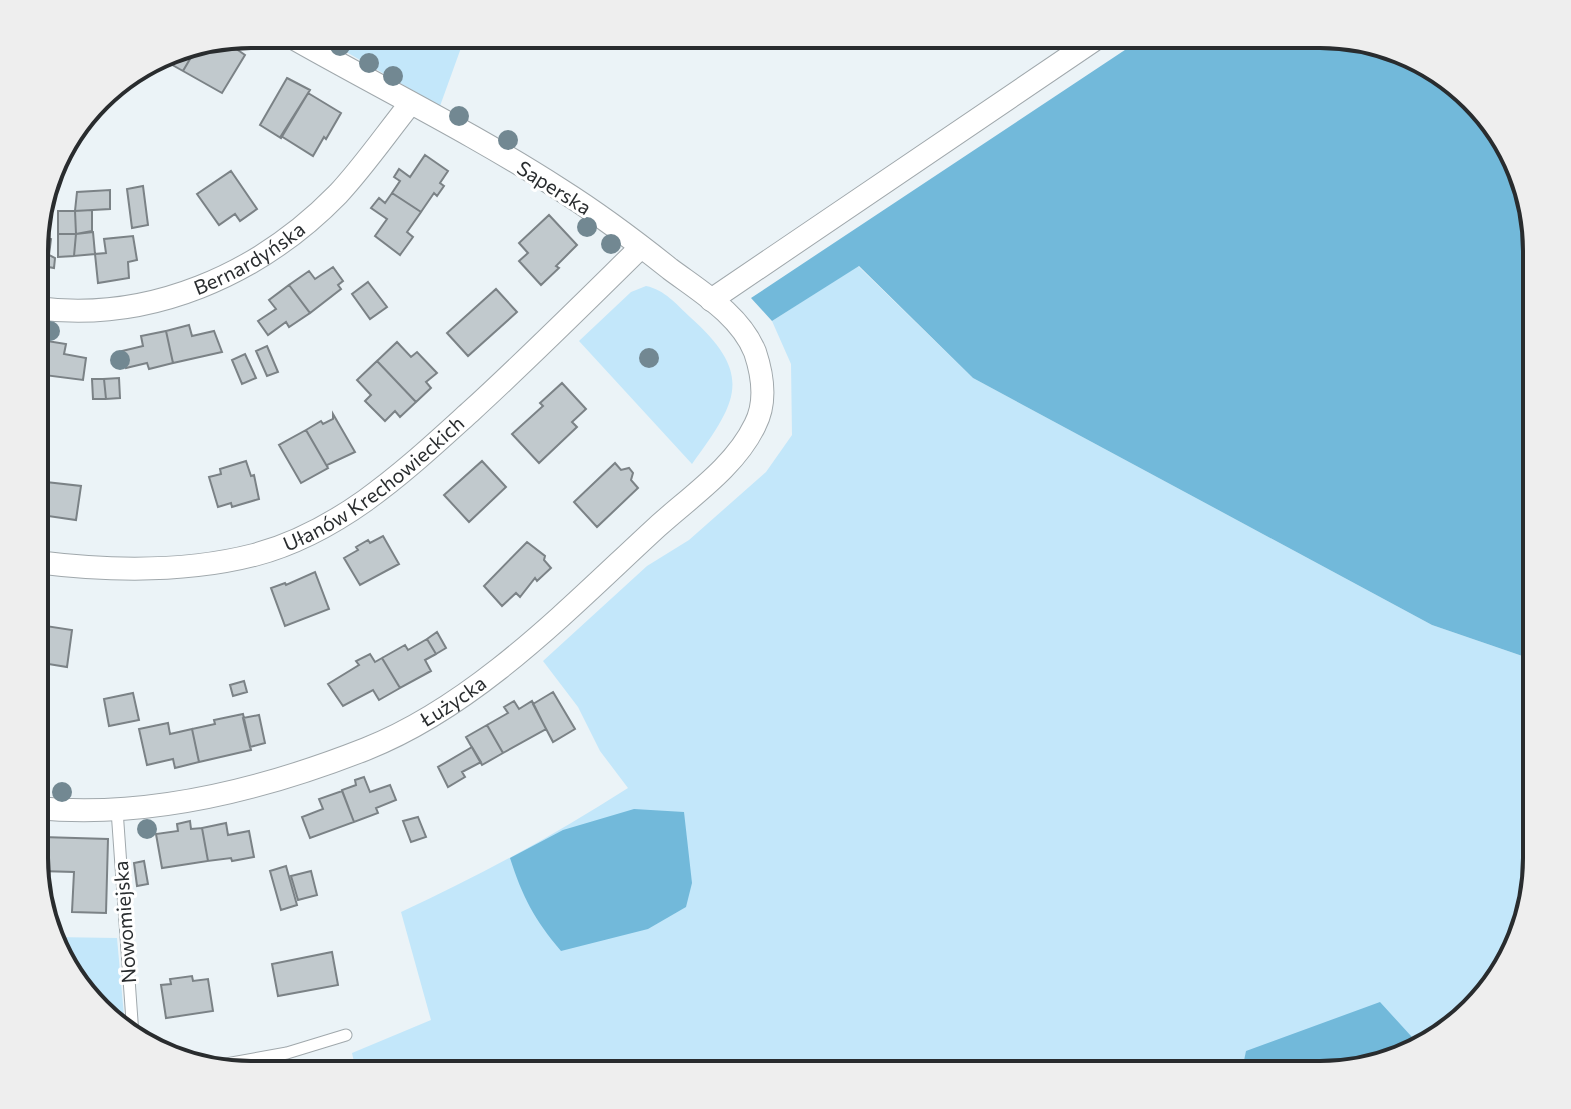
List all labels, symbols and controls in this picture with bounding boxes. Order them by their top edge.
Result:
street label: Saperska [513,155,596,219]
street label: Bernardyńska [190,216,309,299]
street label: Ułanów Krechowieckich [279,411,468,555]
street label: Łużycka [415,670,490,732]
street label: Nowomiejska [108,860,140,984]

